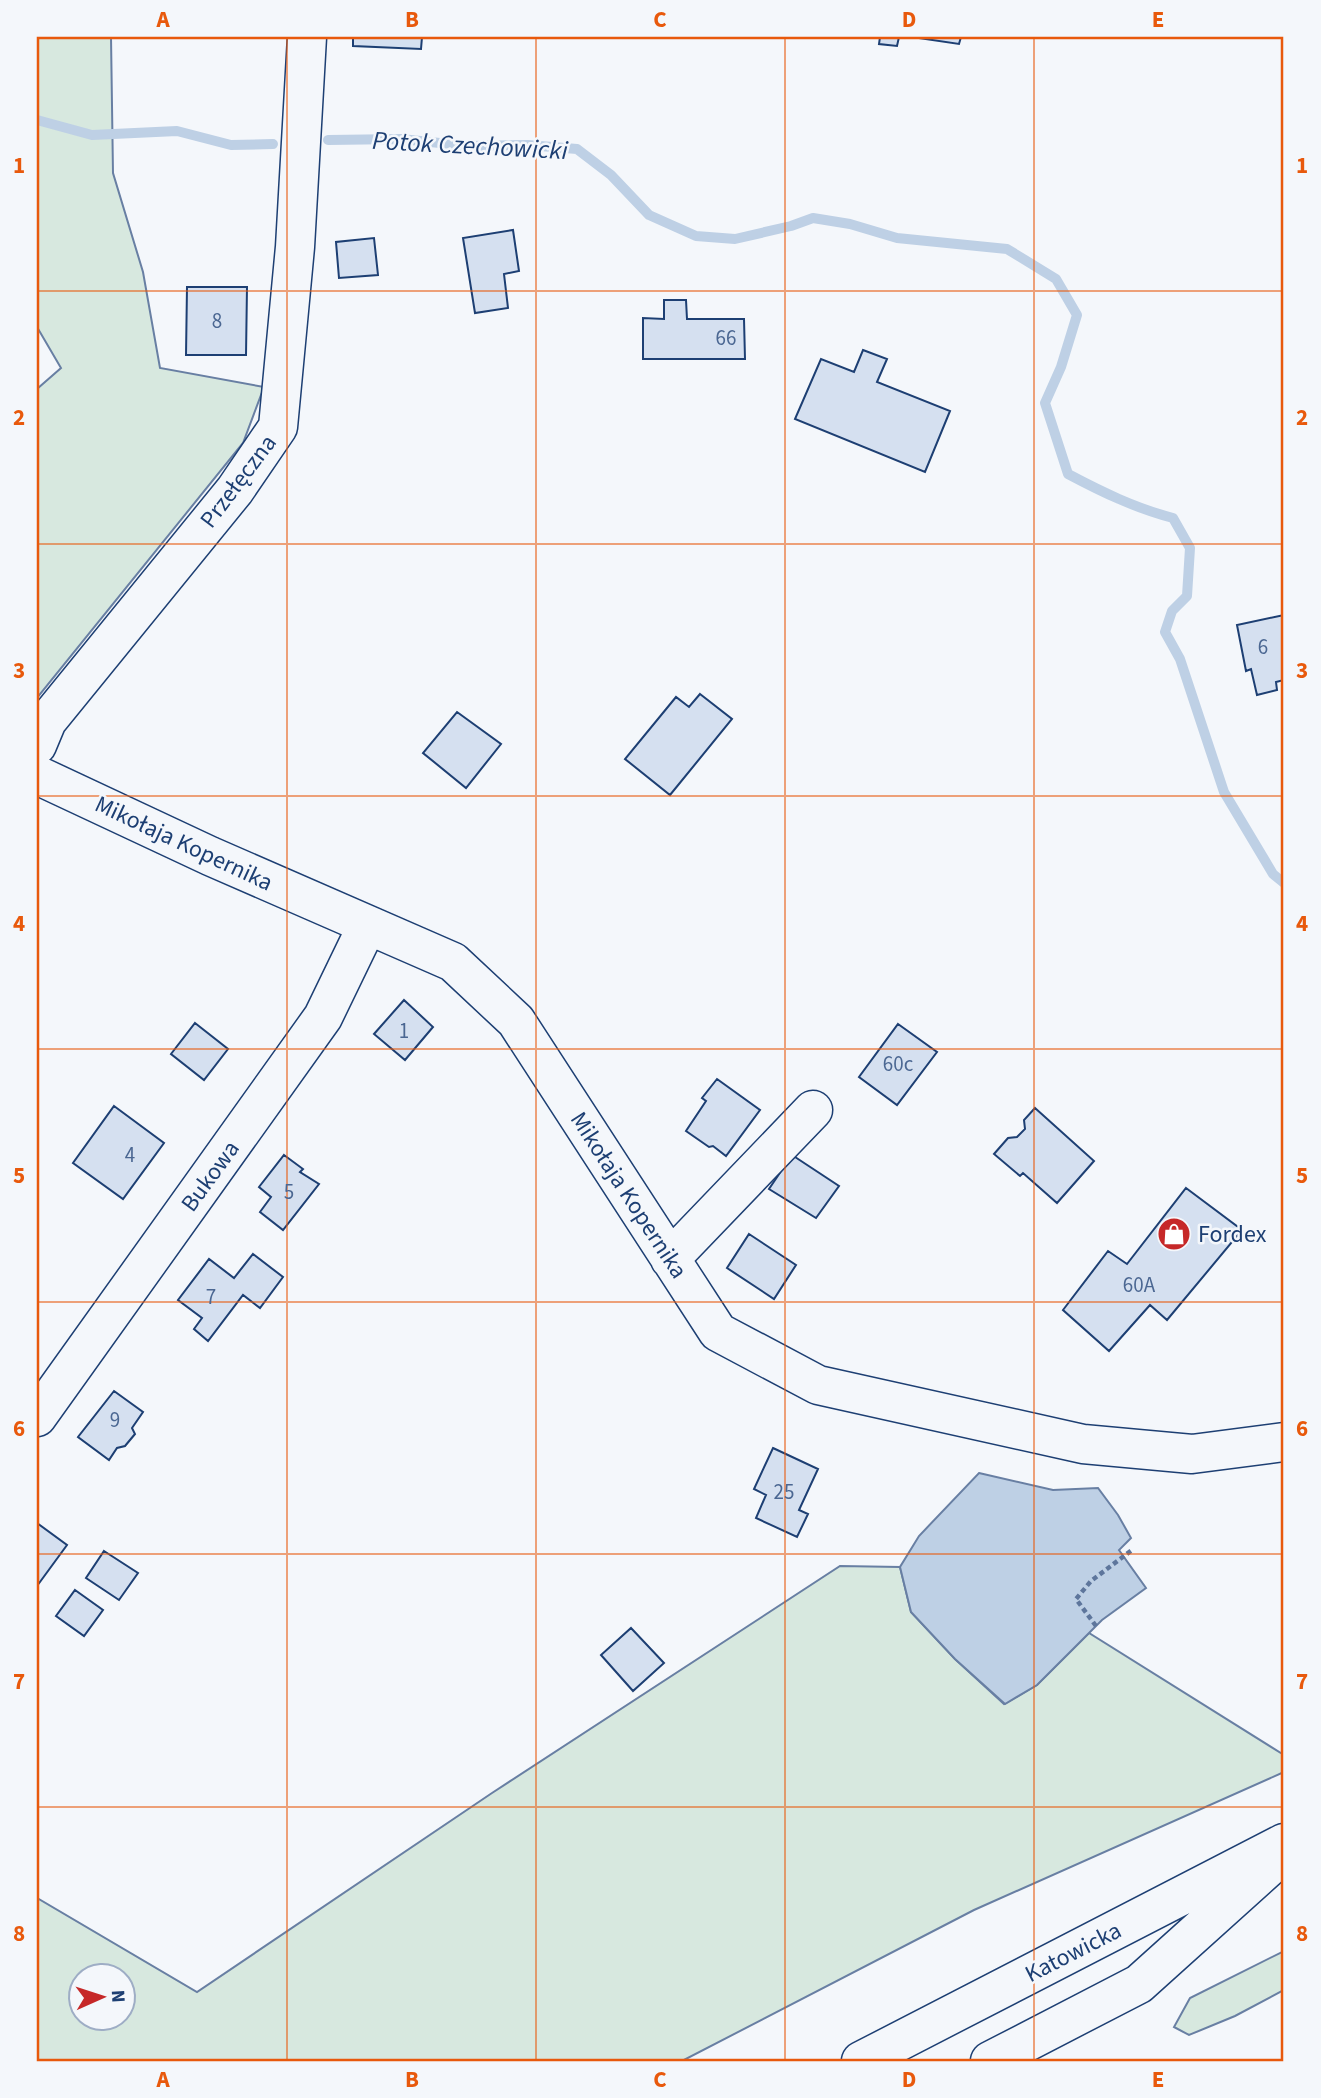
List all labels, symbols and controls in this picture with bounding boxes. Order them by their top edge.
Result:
text: A [155,3,170,36]
text: B [405,3,419,36]
text: C [653,3,667,36]
text: D [902,3,916,36]
text: E [1152,3,1164,36]
water label: Potok Czechowicki [371,122,570,169]
text: 1 [13,149,25,182]
text: 1 [1296,149,1308,182]
house number: 8 [212,306,222,336]
house number: 66 [716,323,736,353]
text: 2 [13,401,25,434]
text: 2 [1296,401,1308,434]
street label: Przełęczna [192,427,285,535]
house number: 6 [1258,632,1268,662]
text: 3 [13,654,25,687]
text: 3 [1296,654,1308,687]
street label: Mikołaja Kopernika [89,787,279,900]
text: 4 [13,907,25,940]
text: 4 [1296,907,1308,940]
house number: 1 [399,1016,409,1046]
house number: 60c [883,1049,914,1079]
street label: Mikołaja Kopernika [561,1105,696,1286]
street label: Bukowa [173,1133,248,1219]
house number: 4 [125,1140,135,1170]
text: 5 [13,1159,25,1192]
text: 5 [1296,1159,1308,1192]
house number: 5 [284,1177,294,1207]
shop icon: Fordex [1155,1215,1193,1253]
place label: Fordex [1198,1217,1267,1252]
house number: 60A [1123,1270,1156,1300]
house number: 7 [206,1282,216,1312]
house number: 9 [110,1405,120,1435]
text: 6 [13,1412,25,1445]
text: 6 [1296,1412,1308,1445]
house number: 25 [774,1477,794,1507]
text: 7 [13,1665,25,1698]
text: 7 [1296,1665,1308,1698]
street label: Katowicka [1019,1913,1128,1992]
text: 8 [13,1917,25,1950]
text: 8 [1296,1917,1308,1950]
north arrow [66,1962,136,2032]
text: N [104,1989,131,2003]
text: A [155,2063,170,2096]
text: B [405,2063,419,2096]
text: C [653,2063,667,2096]
text: D [902,2063,916,2096]
text: E [1152,2063,1164,2096]

